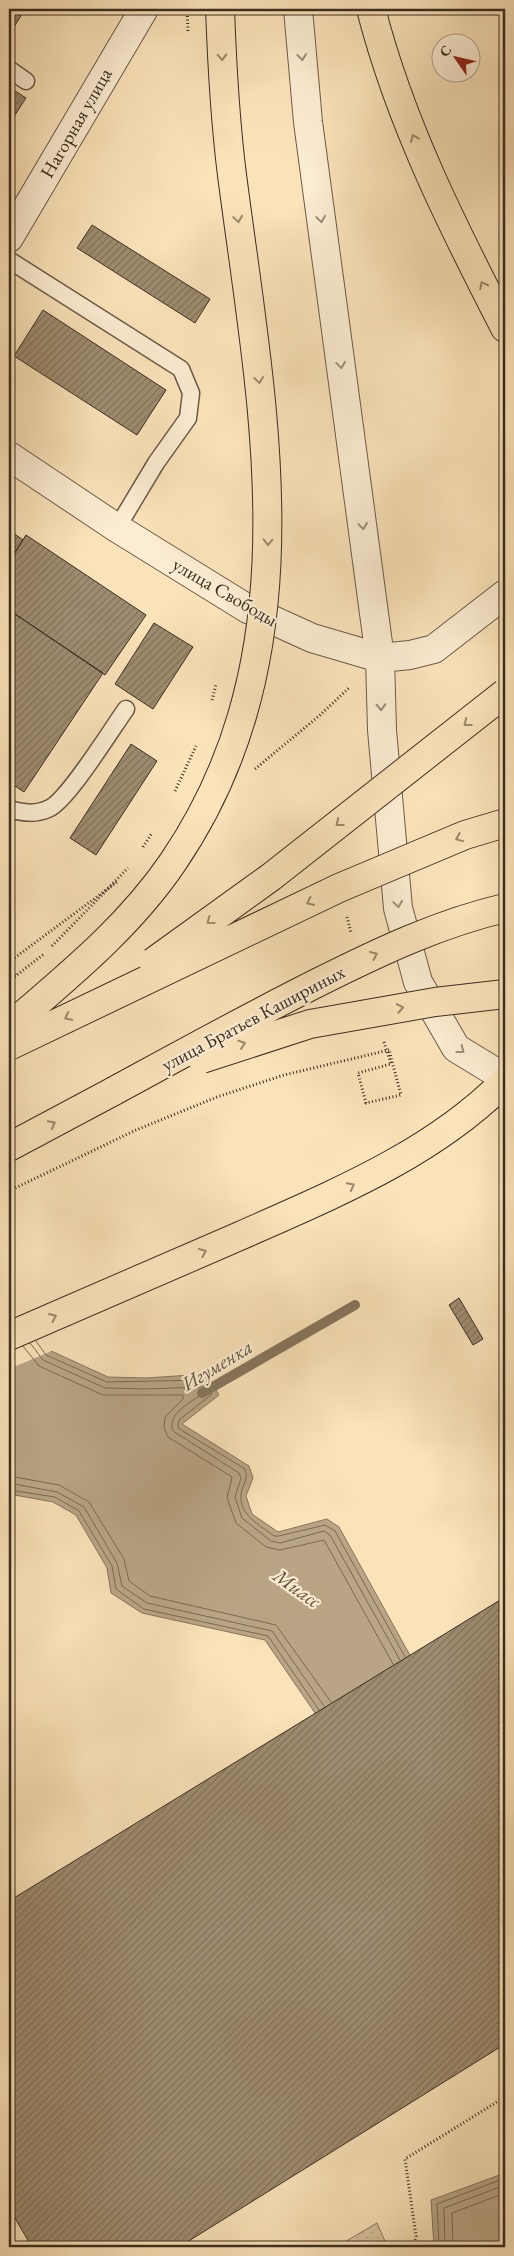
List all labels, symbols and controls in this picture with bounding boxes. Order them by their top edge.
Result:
north arrow [432,32,482,82]
text: С [435,42,455,60]
one-way arrow [217,54,227,62]
one-way arrow [296,54,307,62]
street label: Нагорная улица [34,63,118,183]
one-way arrow [409,134,420,143]
one-way arrow [232,215,243,223]
one-way arrow [315,215,326,223]
one-way arrow [479,281,489,290]
one-way arrow [335,361,346,369]
one-way arrow [253,377,264,385]
one-way arrow [357,522,368,530]
one-way arrow [263,539,273,547]
street label: улица Свободы [168,552,282,632]
one-way arrow [376,703,387,711]
one-way arrow [464,717,473,725]
one-way arrow [335,817,345,826]
one-way arrow [455,831,464,842]
one-way arrow [306,896,315,906]
one-way arrow [392,900,403,908]
one-way arrow [206,915,215,924]
one-way arrow [369,951,378,962]
street label: улица Братьев Кашириных [157,959,350,1077]
one-way arrow [395,1004,404,1014]
one-way arrow [64,1011,73,1021]
one-way arrow [237,1040,245,1050]
one-way arrow [455,1044,465,1053]
one-way arrow [47,1120,56,1130]
one-way arrow [346,1182,355,1192]
one-way arrow [198,1248,207,1259]
one-way arrow [49,1313,57,1323]
water label: Игуменка [176,1334,257,1397]
water label: Миасс [267,1562,326,1614]

